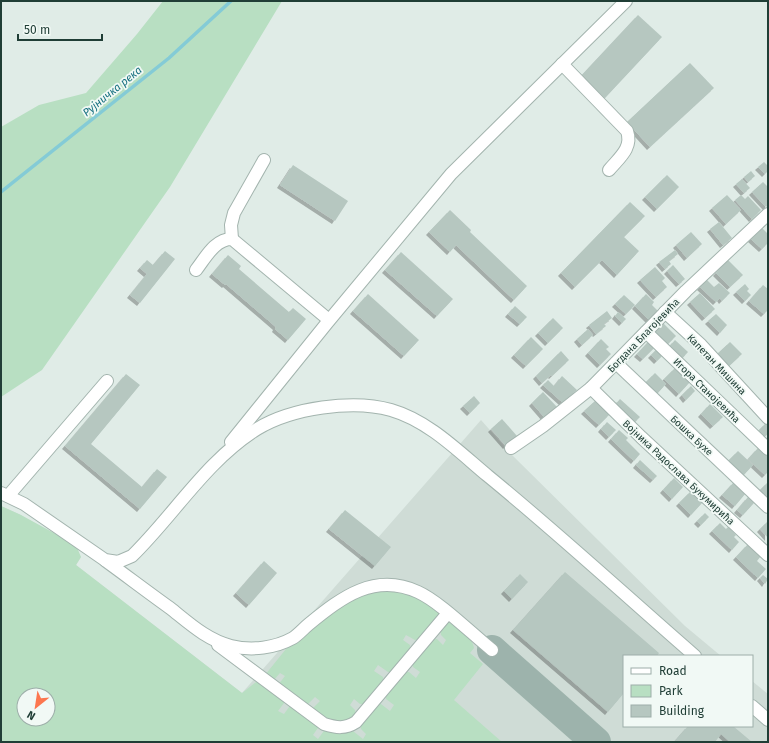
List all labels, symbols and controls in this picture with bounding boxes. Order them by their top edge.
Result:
scale bar [18,16,102,42]
text: 50 m [24,23,50,37]
water label: Рујничка река [80,64,145,119]
street label: Богдана Благојевића [604,295,682,375]
street label: Капетан Мишина [684,332,748,397]
street label: Игора Станојевића [670,355,743,426]
street label: Бошка Бухе [668,413,715,458]
street label: Војника Радослава Букумирића [620,417,737,528]
legend [623,655,753,727]
text: Road [659,664,687,678]
text: Park [659,684,683,698]
north arrow [16,687,56,727]
text: Building [659,704,705,718]
text: N [25,708,38,723]

